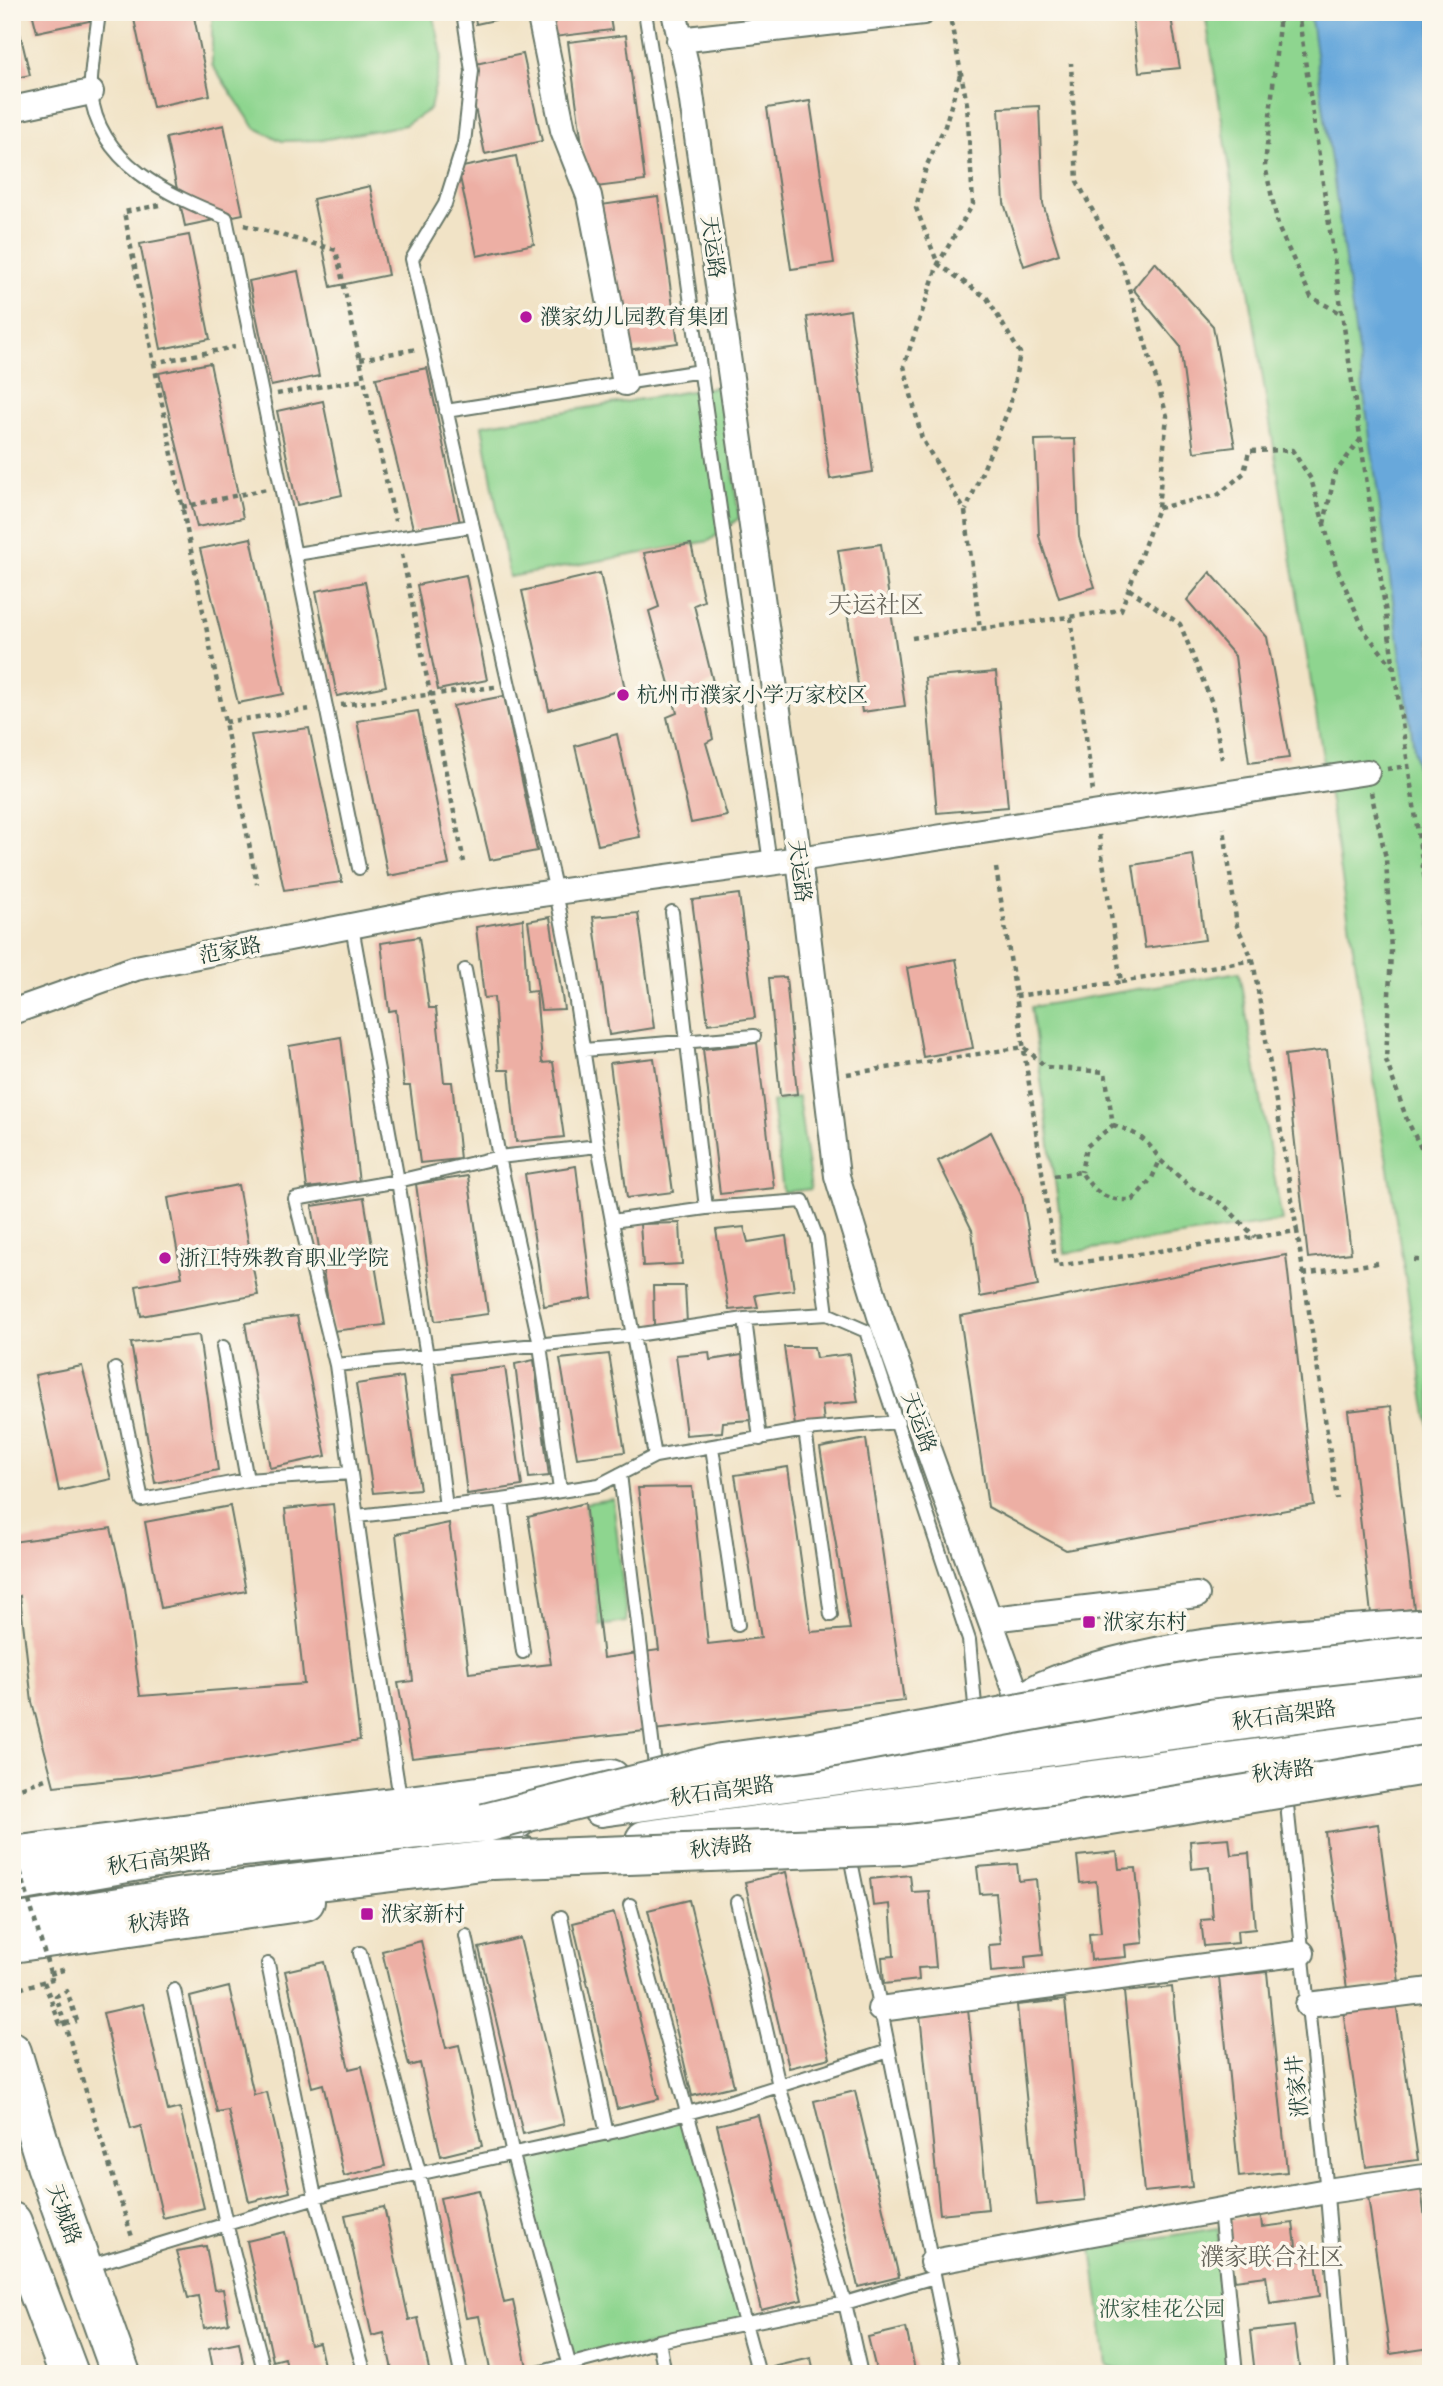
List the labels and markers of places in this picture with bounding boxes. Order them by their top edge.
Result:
place label: 濮家幼儿园教育集团 [540,305,729,329]
marker: 濮家幼儿园教育集团 [518,309,534,325]
place label: 杭州市濮家小学万家校区 [637,683,868,707]
marker: 杭州市濮家小学万家校区 [615,687,631,703]
place label: 浙江特殊教育职业学院 [179,1246,389,1270]
marker: 浙江特殊教育职业学院 [157,1250,173,1266]
place label: 洑家东村 [1103,1610,1187,1634]
marker: 洑家东村 [1081,1614,1097,1630]
place label: 洑家新村 [381,1902,465,1926]
marker: 洑家新村 [359,1906,375,1922]

